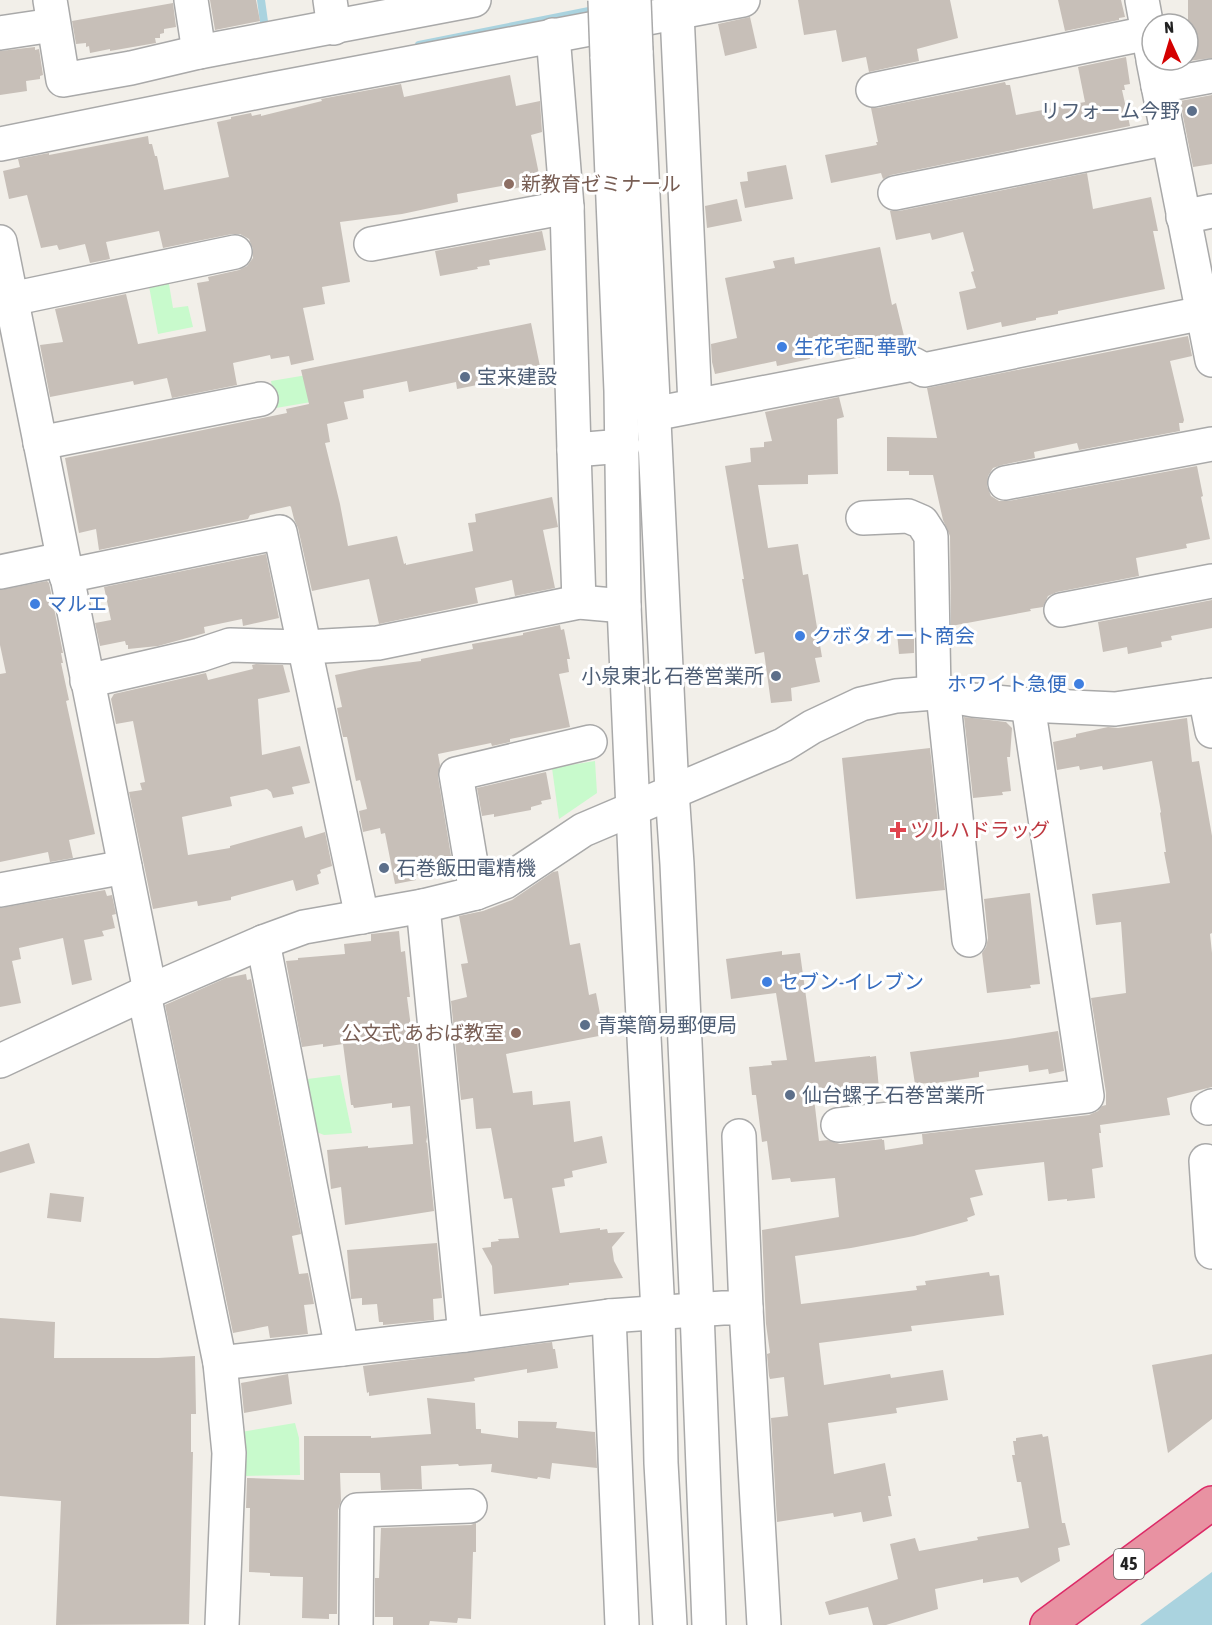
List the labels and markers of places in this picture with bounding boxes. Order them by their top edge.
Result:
place label: リフォーム今野 [1041,99,1180,122]
marker: リフォーム今野 [1185,104,1199,118]
place label: 新教育ゼミナール [521,172,681,195]
marker: 新教育ゼミナール [502,177,516,191]
place label: 生花宅配 華歌 [794,335,917,358]
marker: 生花宅配 華歌 [775,340,789,354]
place label: 宝来建設 [477,365,557,388]
marker: 宝来建設 [458,370,472,384]
place label: マルエ [47,592,107,615]
marker: マルエ [28,597,42,611]
place label: クボタ オート商会 [812,624,975,647]
marker: クボタ オート商会 [793,629,807,643]
place label: 小泉東北 石巻営業所 [581,664,764,687]
marker: 小泉東北 石巻営業所 [769,669,783,683]
place label: ホワイト急便 [947,672,1067,695]
marker: ホワイト急便 [1072,677,1086,691]
place label: ツルハドラッグ [910,818,1050,841]
marker: ツルハドラッグ [891,823,905,837]
place label: 石巻飯田電精機 [396,856,536,879]
marker: 石巻飯田電精機 [377,861,391,875]
place label: セブン-イレブン [779,970,924,993]
marker: セブン-イレブン [760,975,774,989]
place label: 青葉簡易郵便局 [597,1013,737,1036]
marker: 青葉簡易郵便局 [578,1018,592,1032]
place label: 公文式 あおば教室 [341,1021,504,1044]
marker: 公文式 あおば教室 [509,1026,523,1040]
place label: 仙台螺子 石巻営業所 [802,1083,985,1106]
marker: 仙台螺子 石巻営業所 [783,1088,797,1102]

